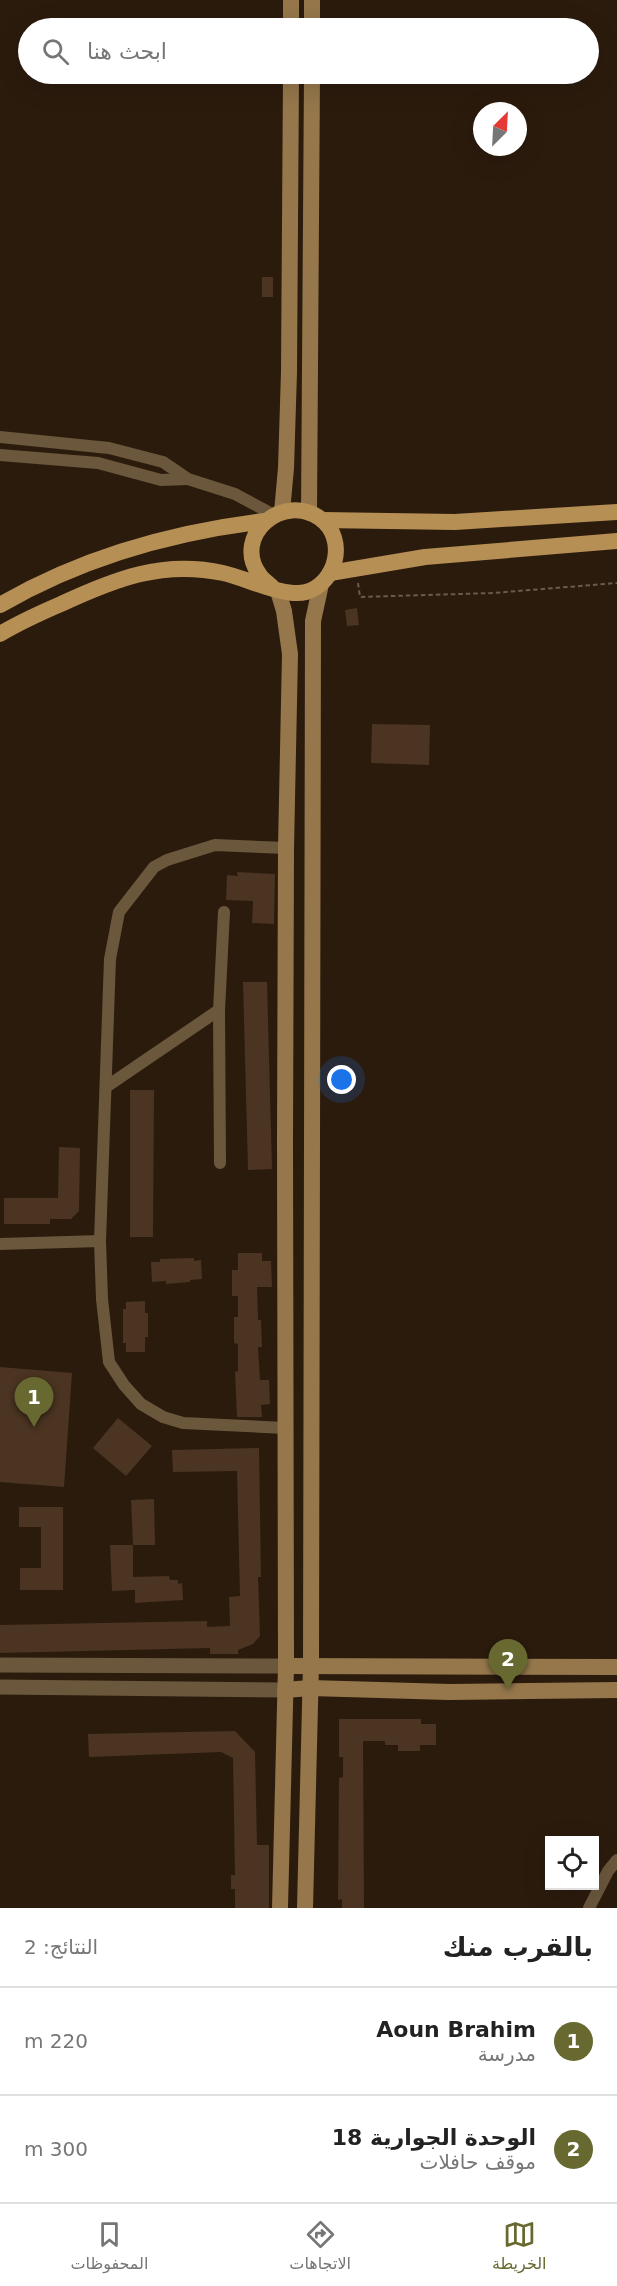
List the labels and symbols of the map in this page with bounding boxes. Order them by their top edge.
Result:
north arrow [473,102,527,156]
your location [327,1065,356,1094]
pin: 1 [15,1378,54,1427]
pin: 2 [488,1640,528,1689]

